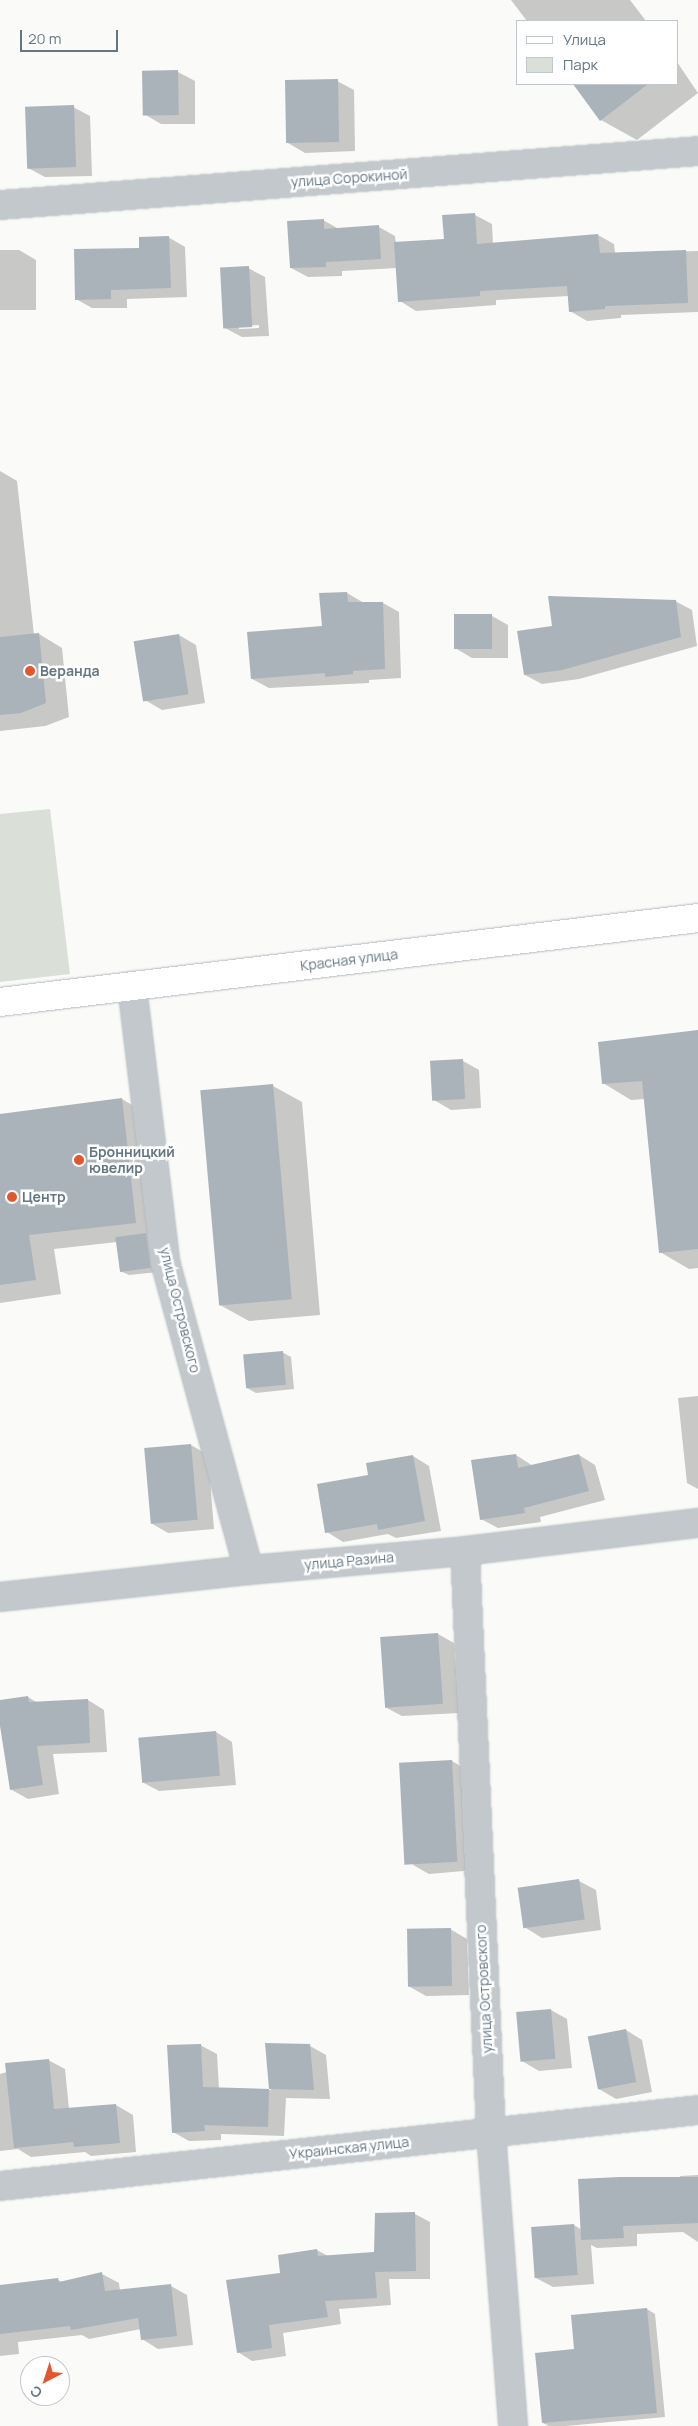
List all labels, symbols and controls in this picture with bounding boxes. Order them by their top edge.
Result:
scale bar [22,20,120,52]
legend [516,20,678,85]
text: 20 m [28,28,61,49]
text: Улица [563,29,606,50]
text: Парк [563,54,598,75]
street label: улица Сорокиной [290,166,408,190]
place label: Веранда [40,663,100,679]
marker: Веранда [24,665,36,677]
street label: Красная улица [299,946,399,974]
place label: Бронницкий ювелир [89,1144,175,1176]
marker: Бронницкий ювелир [73,1154,85,1166]
place label: Центр [22,1189,66,1205]
marker: Центр [6,1191,18,1203]
street label: улица Островского [156,1246,204,1374]
street label: улица Разина [304,1549,394,1573]
street label: улица Островского [472,1924,496,2054]
street label: Украинская улица [288,2133,410,2163]
north arrow [20,2356,70,2406]
text: С [26,2382,46,2403]

